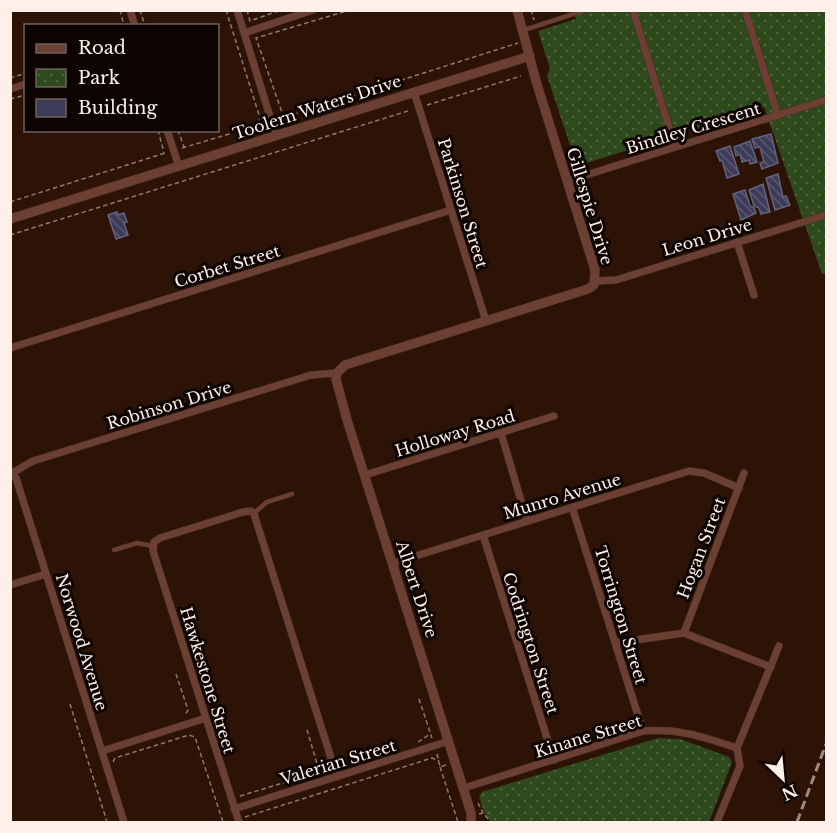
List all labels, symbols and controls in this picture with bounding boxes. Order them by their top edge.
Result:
legend [24,24,219,132]
text: Road [78,37,126,59]
text: Park [78,67,120,89]
street label: Toolern Waters Drive [230,70,404,144]
text: Building [78,97,157,119]
street label: Bindley Crescent [623,98,763,158]
street label: Parkinson Street [434,135,492,271]
street label: Gillespie Drive [563,145,617,267]
street label: Leon Drive [660,214,754,260]
street label: Corbet Street [172,240,282,292]
street label: Robinson Drive [104,377,234,433]
street label: Holloway Road [393,405,518,461]
street label: Munro Avenue [501,469,623,523]
street label: Hogan Street [672,494,730,602]
street label: Albert Drive [392,537,442,640]
street label: Torrington Street [591,544,651,686]
street label: Codrington Street [499,570,563,716]
street label: Norwood Avenue [52,571,112,713]
street label: Hawkestone Street [176,604,240,756]
street label: Kinane Street [532,710,644,762]
street label: Valerian Street [277,735,398,789]
north arrow [753,749,813,809]
text: N [778,780,801,805]

